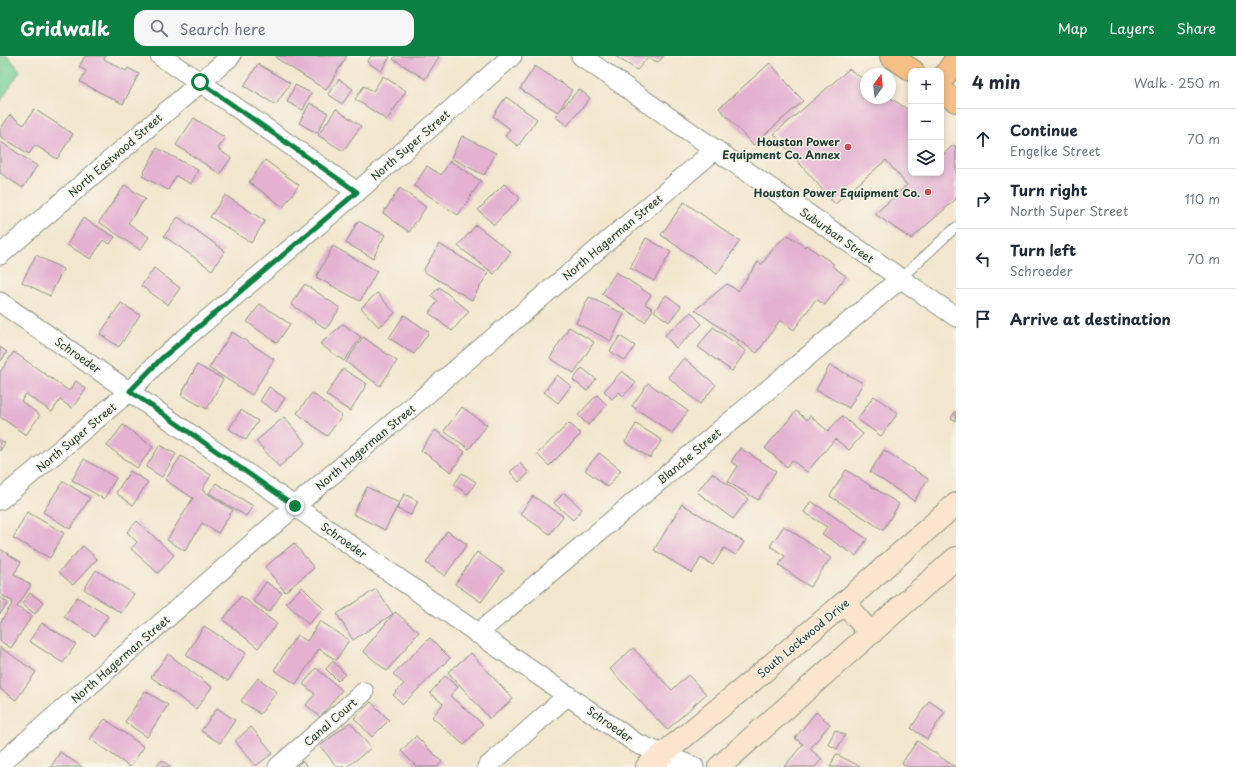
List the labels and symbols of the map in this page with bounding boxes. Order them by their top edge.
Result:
north arrow [860,68,896,104]
route start [191,73,209,91]
street label: North Super Street [367,105,454,184]
street label: North Eastwood Street [64,109,166,201]
place label: Houston Power Equipment Co. Annex [722,133,840,163]
marker: Houston Power Equipment Co. Annex [843,142,853,152]
place label: Houston Power Equipment Co. [754,184,920,201]
marker: Houston Power Equipment Co. [923,187,933,197]
street label: North Hagerman Street [558,190,666,284]
street label: Suburban Street [796,203,878,267]
street label: Schroeder [51,333,105,377]
street label: North Super Street [32,398,120,476]
street label: North Hagerman Street [311,400,419,494]
street label: Blanche Street [653,424,725,488]
route end [286,497,304,515]
street label: Schroeder [317,518,371,562]
street label: South Lockwood Drive [753,594,853,682]
street label: North Hagerman Street [67,611,173,707]
street label: Canal Court [300,694,361,750]
street label: Schroeder [583,702,637,746]

